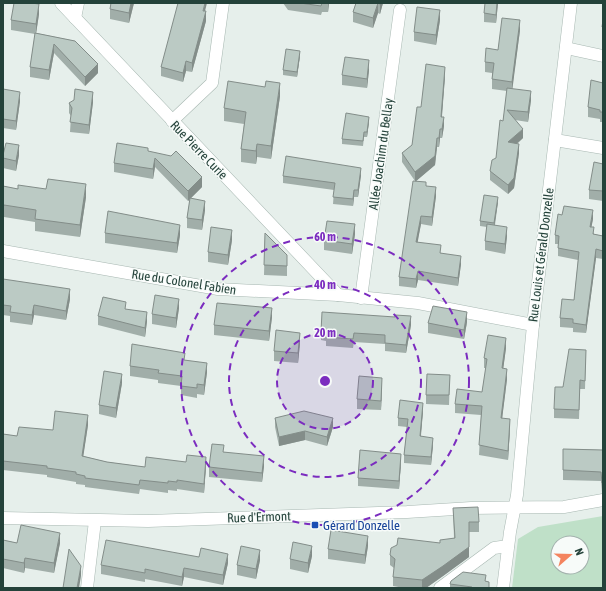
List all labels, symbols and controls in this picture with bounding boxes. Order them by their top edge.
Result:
street label: Allée Joachim du Bellay [366,96,396,211]
street label: Rue Pierre Curie [167,118,231,182]
street label: Rue Louis et Gérald Donzelle [525,187,557,323]
text: 60 m [314,230,336,244]
street label: Rue du Colonel Fabien [131,266,237,298]
text: 40 m [313,278,336,292]
text: 20 m [314,326,336,340]
centre of rings [318,374,332,388]
street label: Rue d'Ermont [227,508,291,526]
place label: Gérard Donzelle [323,518,400,533]
marker: Gérard Donzelle [310,520,320,530]
north arrow [550,535,590,575]
text: N [573,546,586,557]

